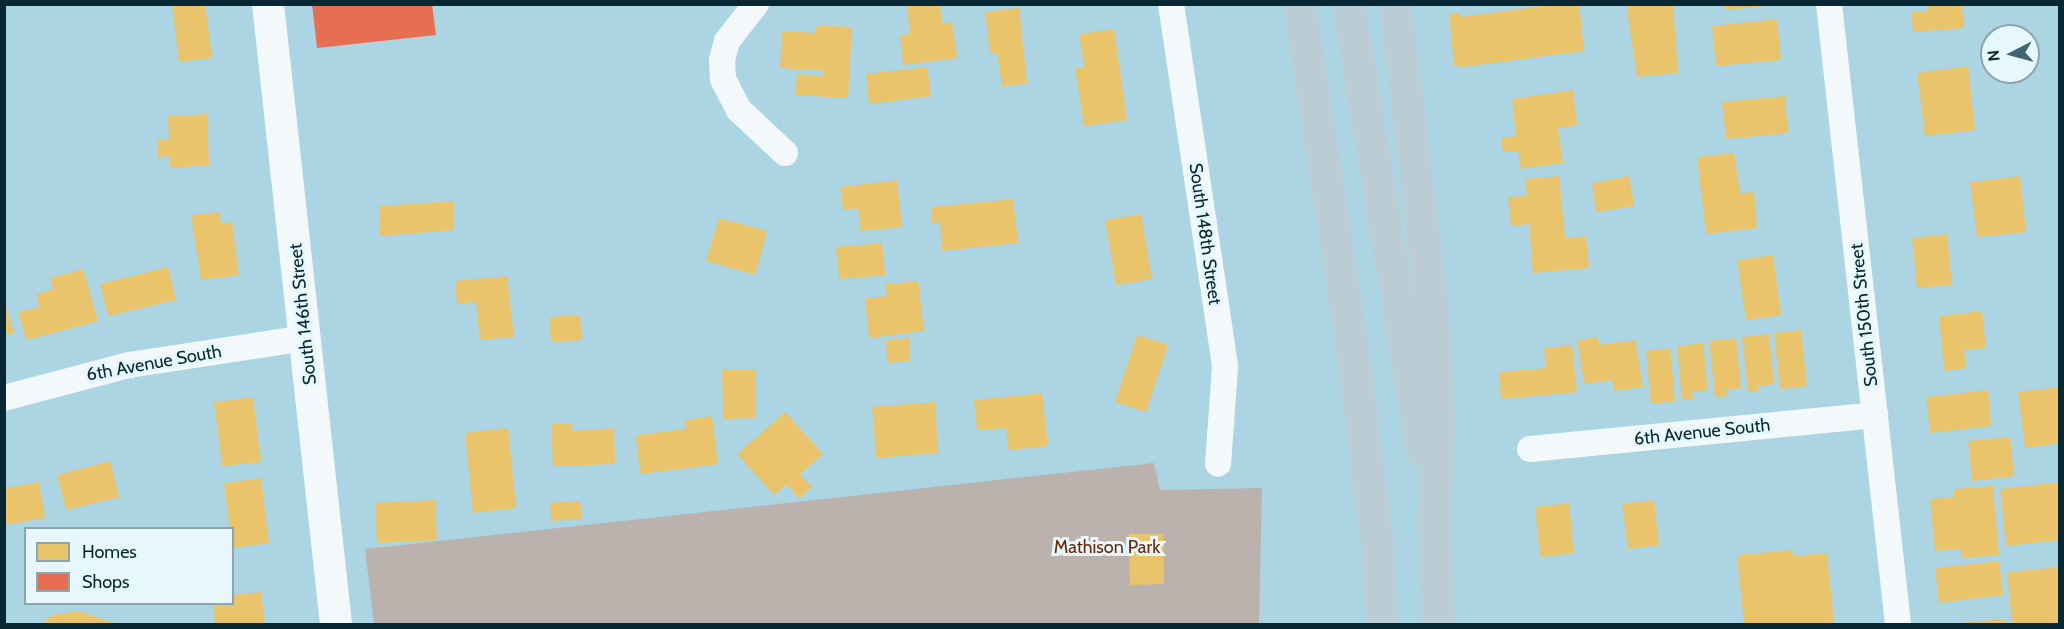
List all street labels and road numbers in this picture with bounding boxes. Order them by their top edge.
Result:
street label: South 148th Street [1184,162,1226,306]
street label: South 146th Street [285,242,321,386]
street label: South 150th Street [1846,242,1882,388]
street label: 6th Avenue South [85,340,223,386]
street label: 6th Avenue South [1633,414,1771,450]

